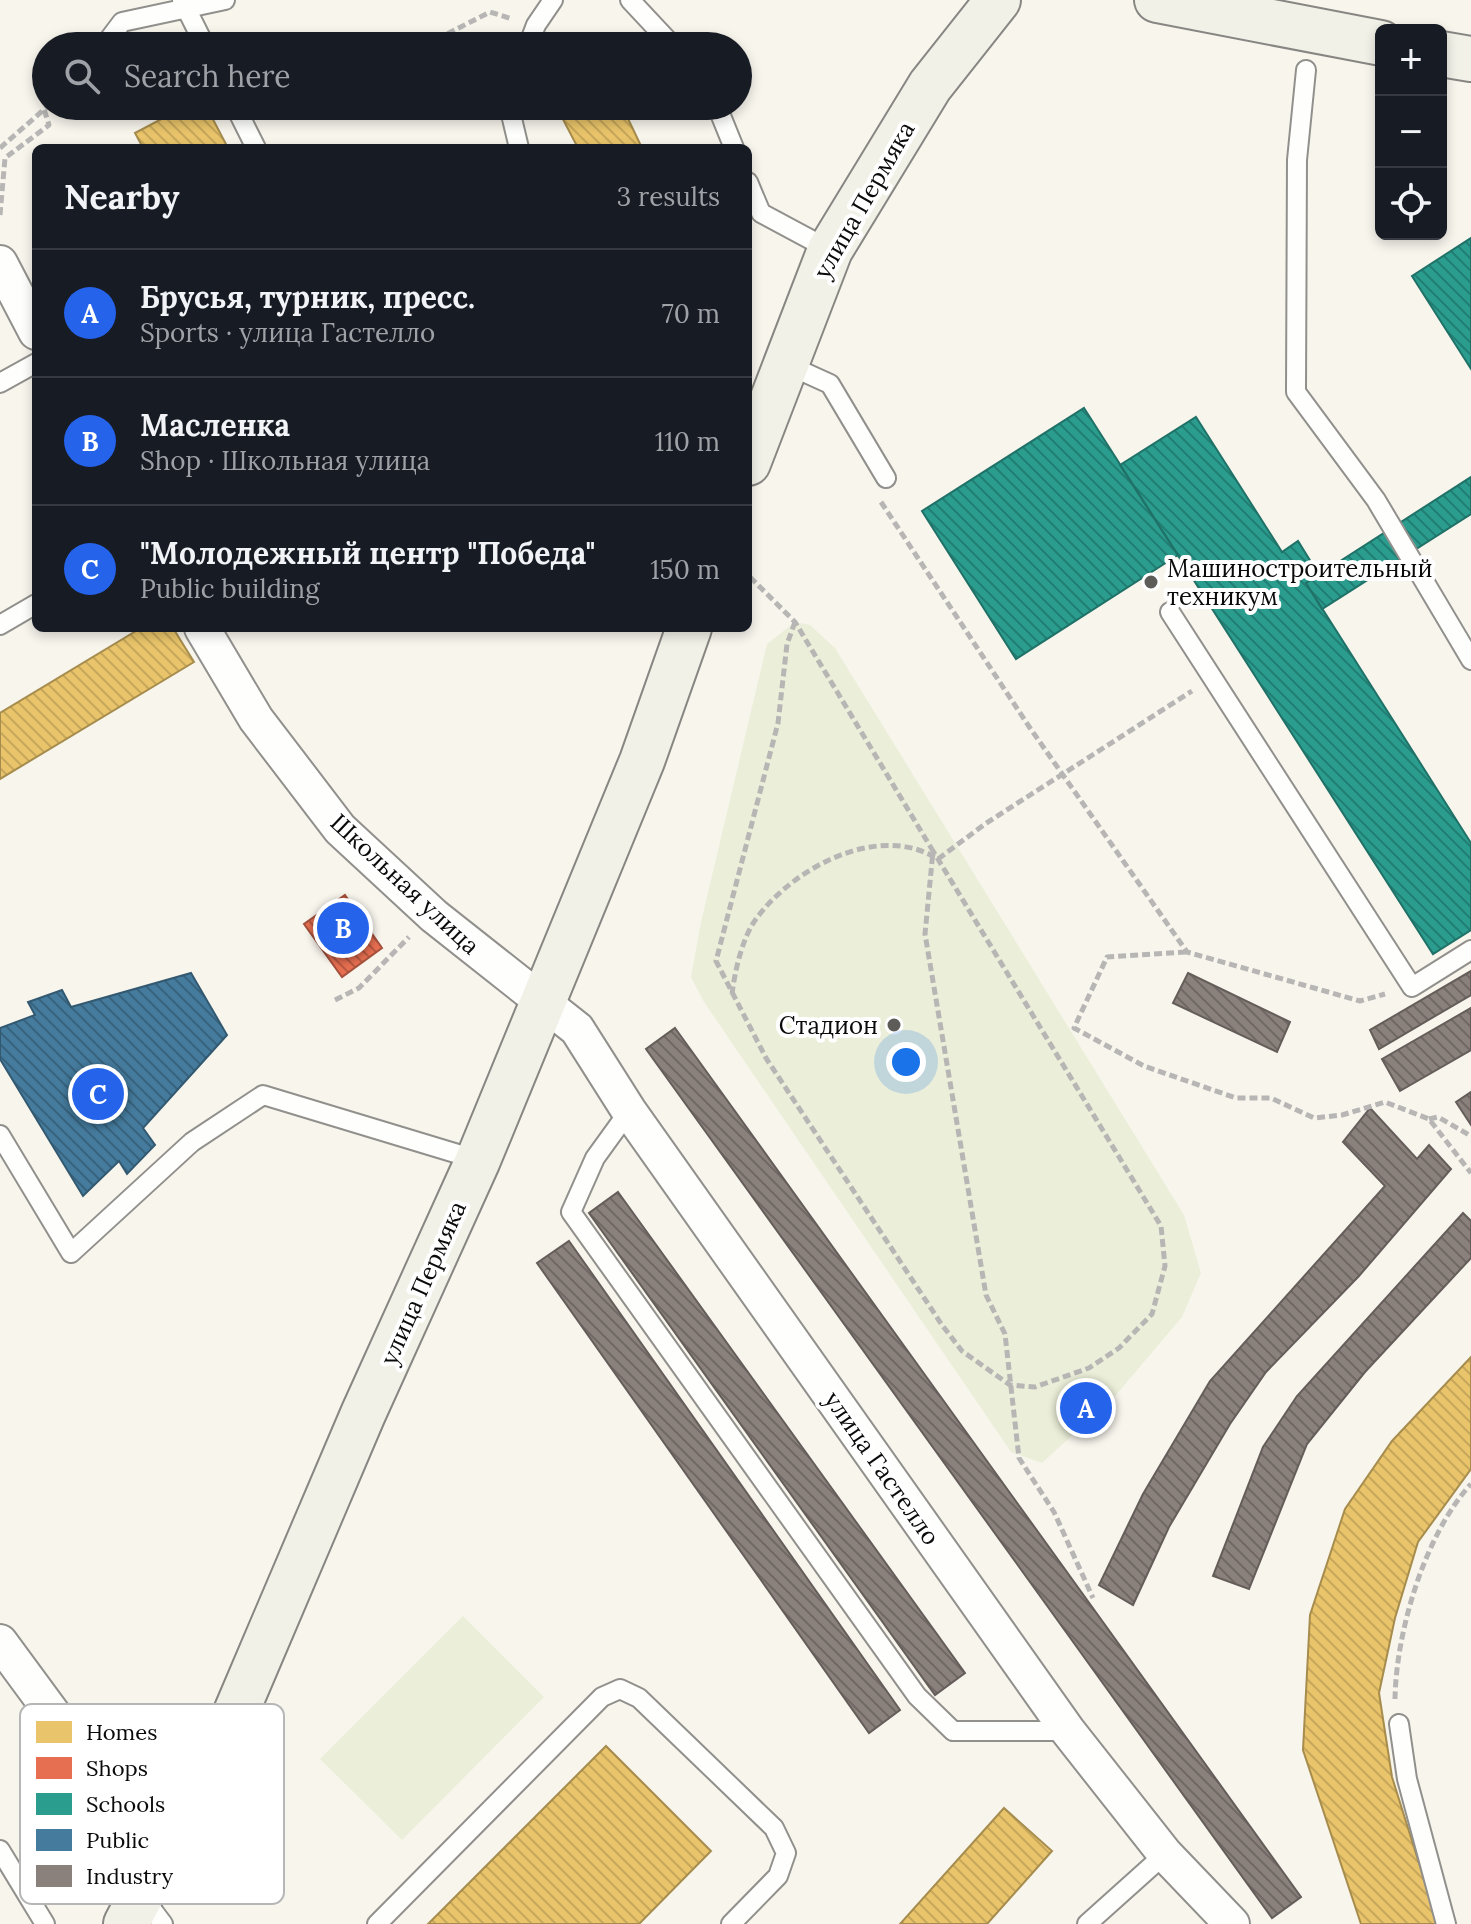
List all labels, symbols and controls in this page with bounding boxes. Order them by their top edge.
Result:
map controls [1375,24,1447,240]
button: + [1375,24,1447,96]
search box [32,32,752,120]
icon: search [60,54,104,98]
text: Search here [124,57,291,95]
button: − [1375,96,1447,168]
street label: улица Пермяка [806,116,922,284]
button: locate [1375,168,1447,240]
text: Nearby [64,175,180,218]
text: 3 results [617,180,720,213]
text: Брусья, турник, пресс. [140,278,475,316]
text: A [81,297,99,330]
text: 70 m [662,297,720,330]
text: Sports · улица Гастелло [140,316,435,349]
text: Масленка [140,406,290,444]
text: B [81,425,99,458]
text: 110 m [655,425,720,458]
text: Shop · Школьная улица [140,444,430,477]
text: "Молодежный центр "Победа" [140,534,595,572]
text: C [81,553,99,586]
text: 150 m [650,553,720,586]
place label: Машиностроительный техникум [1167,553,1432,612]
text: Public building [140,572,320,605]
marker: Машиностроительный техникум [1142,573,1160,591]
street label: Школьная улица [324,807,486,961]
pin: B [317,898,369,958]
place label: Стадион [779,1010,878,1041]
marker: Стадион [885,1016,903,1034]
your location [886,1042,926,1082]
pin: C [72,1064,124,1124]
street label: улица Пермяка [373,1196,473,1370]
pin: A [1060,1378,1112,1438]
street label: улица Гастелло [817,1385,947,1551]
legend [20,1704,284,1904]
text: Homes [86,1718,157,1746]
text: Shops [86,1754,148,1782]
text: Schools [86,1790,165,1818]
text: Public [86,1826,149,1854]
text: Industry [86,1862,173,1890]

